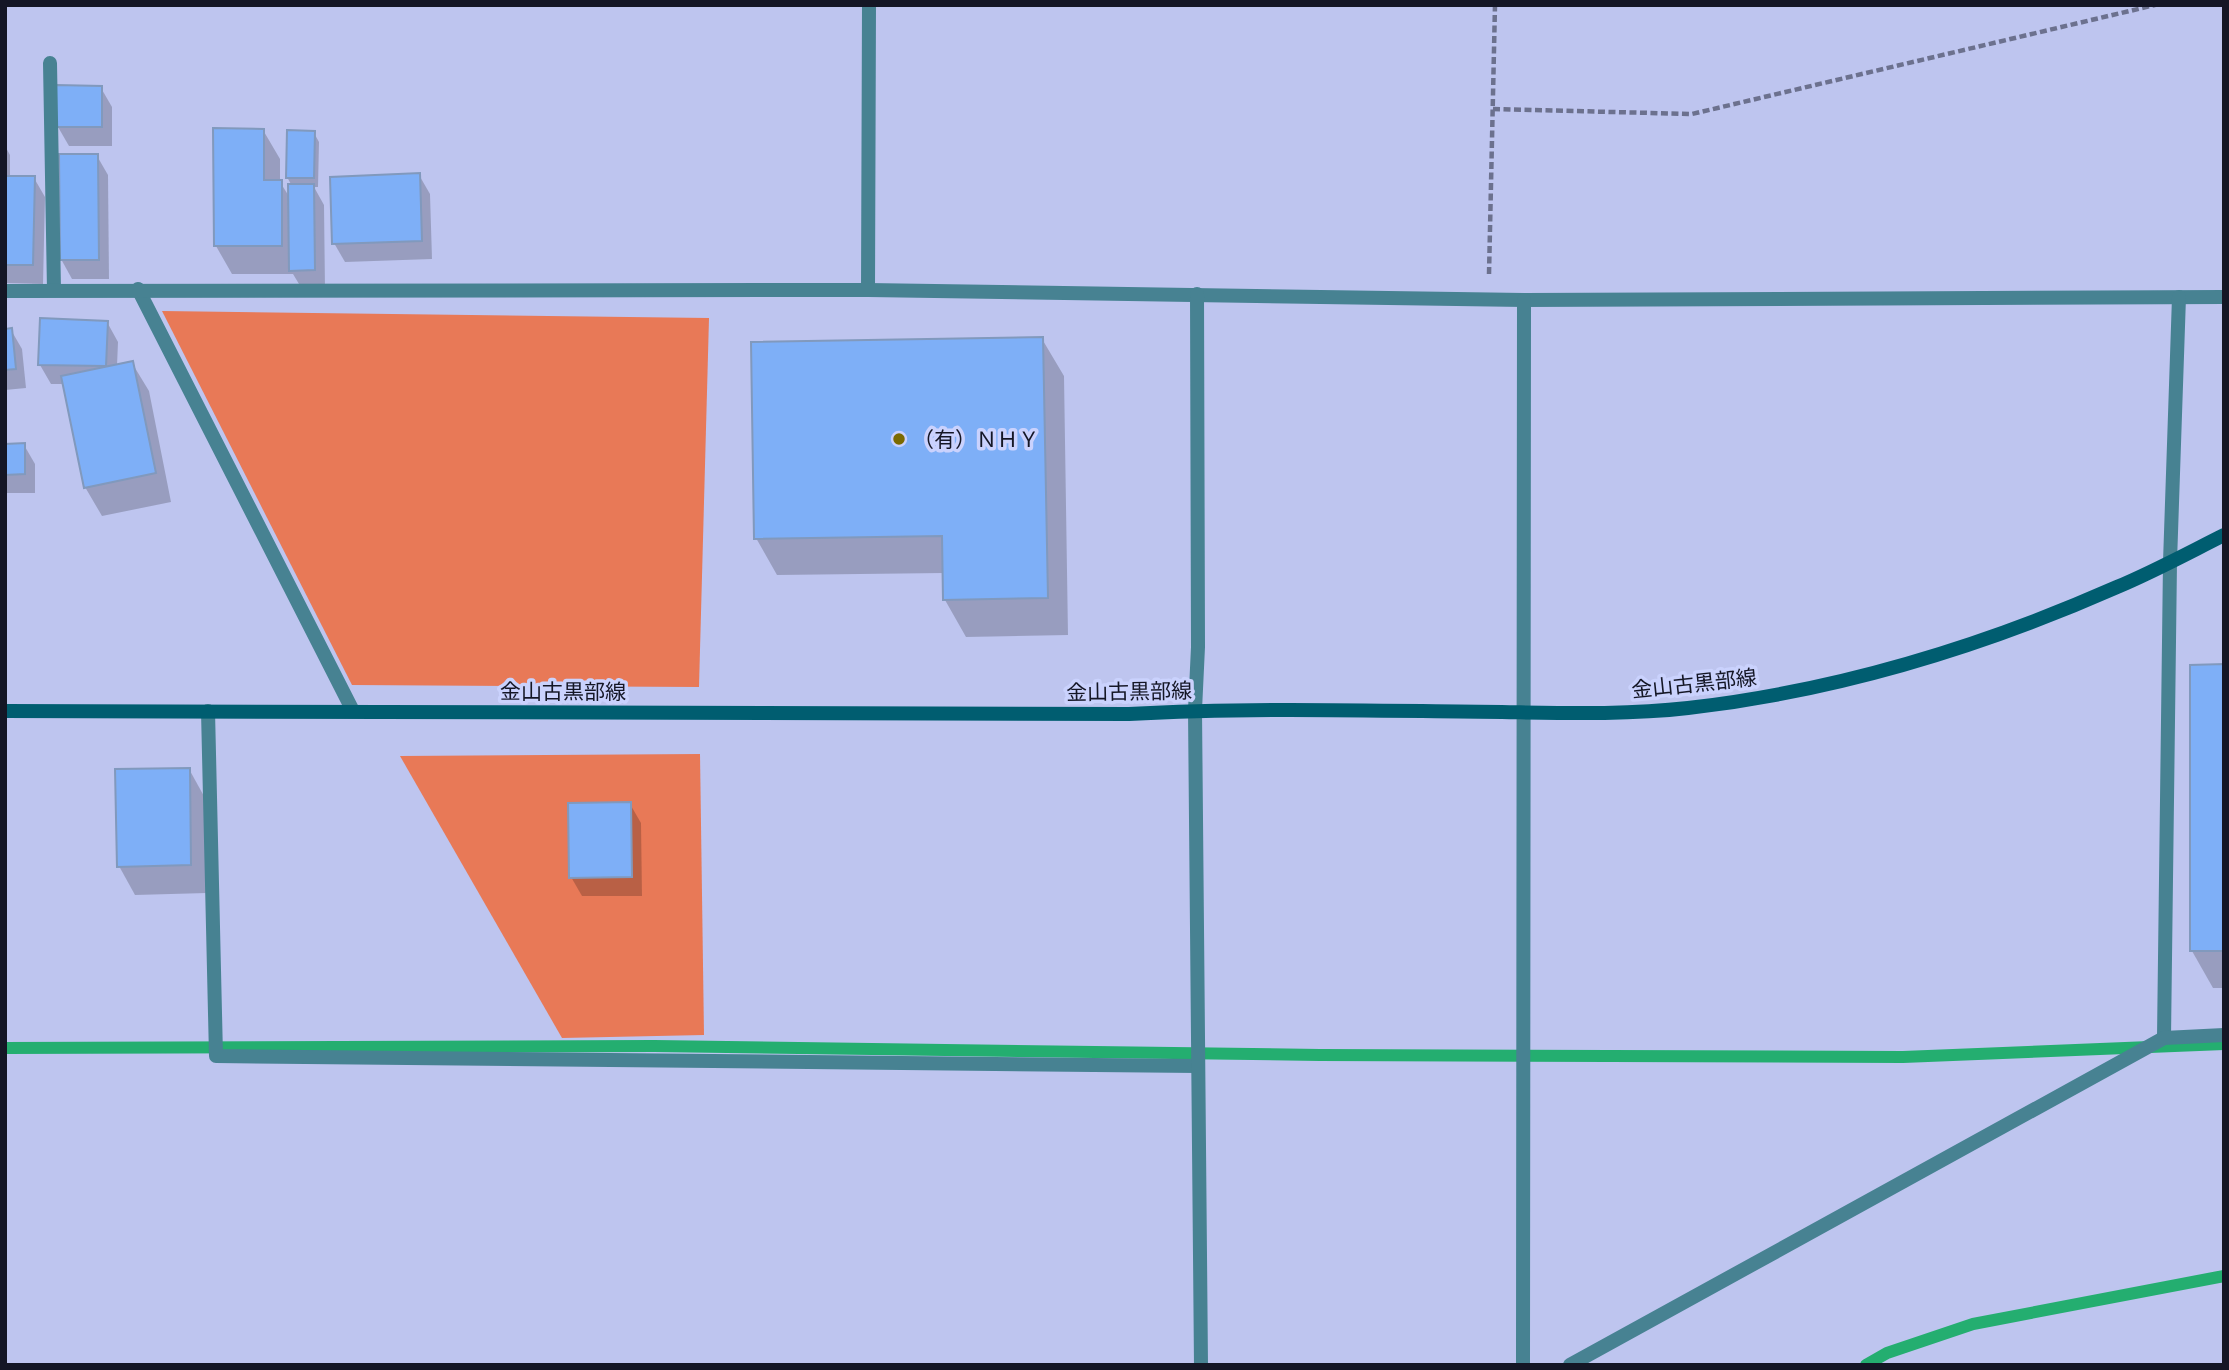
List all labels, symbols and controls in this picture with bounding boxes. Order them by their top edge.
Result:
place label: （有）ＮＨＹ [913,426,1039,452]
marker: （有）ＮＨＹ [891,431,907,447]
street label: 金山古黒部線 [1630,663,1758,703]
street label: 金山古黒部線 [1066,677,1192,705]
street label: 金山古黒部線 [500,678,626,704]

